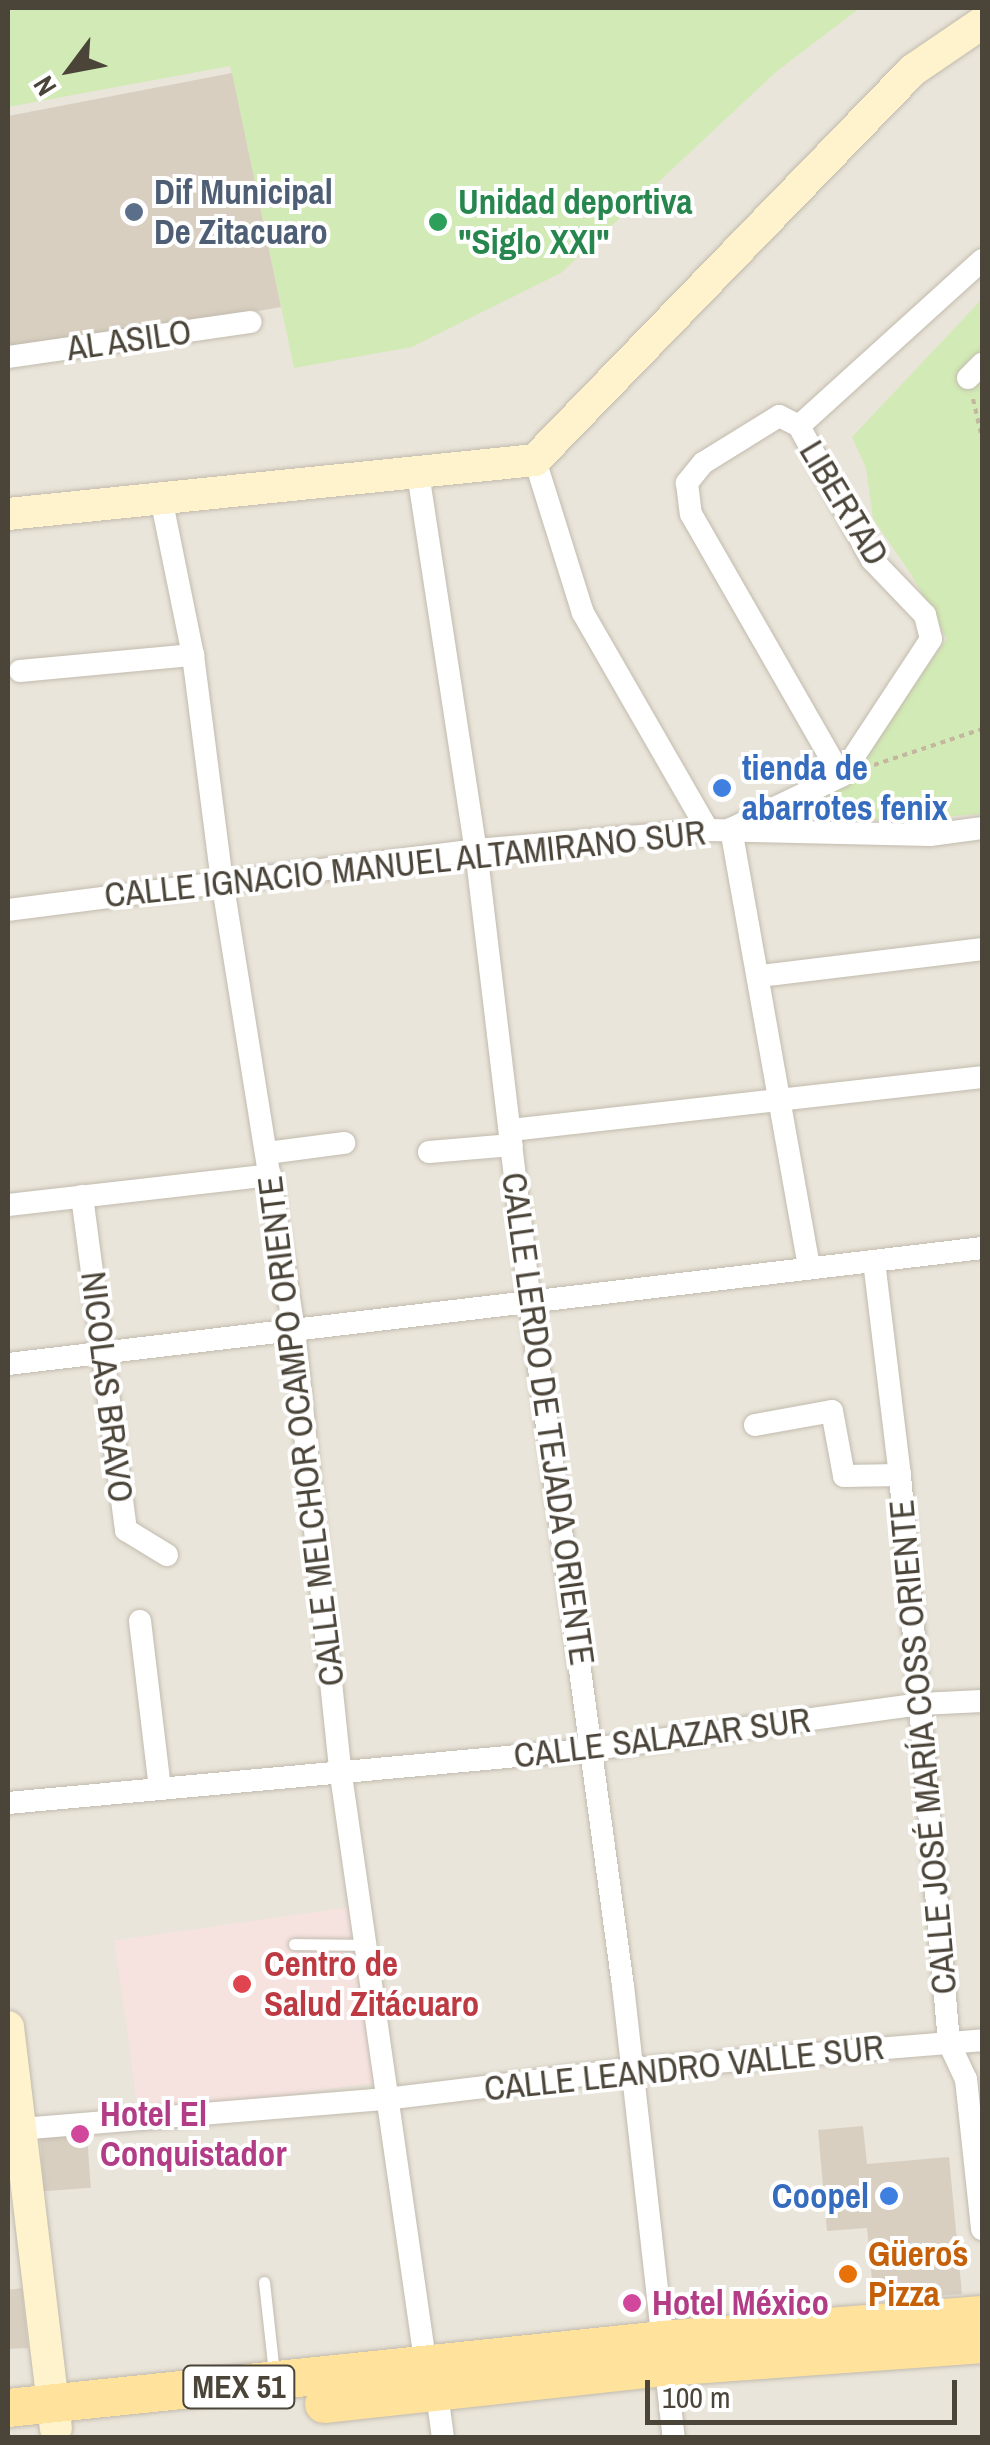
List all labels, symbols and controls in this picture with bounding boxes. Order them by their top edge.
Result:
north arrow [20,20,120,120]
text: N [24,69,65,103]
place label: Dif Municipal De Zitacuaro [154,171,333,253]
place label: Unidad deportiva "Siglo XXI" [458,181,692,263]
marker: Dif Municipal De Zitacuaro [123,201,145,223]
marker: Unidad deportiva "Siglo XXI" [427,211,449,233]
street label: AL ASILO [63,310,195,370]
street label: LIBERTAD [791,433,897,573]
place label: tienda de abarrotes fenix [742,747,948,829]
marker: tienda de abarrotes fenix [711,777,733,799]
street label: CALLE IGNACIO MANUEL ALTAMIRANO SUR [101,811,709,917]
street label: CALLE LERDO DE TEJADA ORIENTE [492,1169,604,1669]
street label: CALLE MELCHOR OCAMPO ORIENTE [249,1174,353,1688]
street label: NICOLAS BRAVO [72,1269,142,1505]
street label: CALLE JOSÉ MARÍA COSS ORIENTE [880,1497,966,1997]
street label: CALLE SALAZAR SUR [511,1699,813,1777]
place label: Centro de Salud Zitácuaro [264,1943,479,2025]
marker: Centro de Salud Zitácuaro [229,1971,255,1997]
street label: CALLE LEANDRO VALLE SUR [482,2026,886,2110]
place label: Hotel El Conquistador [100,2093,287,2175]
marker: Hotel El Conquistador [69,2123,91,2145]
place label: Coopel [772,2175,869,2217]
marker: Coopel [878,2185,900,2207]
place label: Güero´s Pizza [868,2233,968,2315]
marker: Güero´s Pizza [837,2263,859,2285]
place label: Hotel México [652,2282,829,2324]
marker: Hotel México [621,2292,643,2314]
road number: MEX 51 [182,2360,296,2414]
scale bar [650,2360,962,2422]
text: 100 m [662,2377,730,2417]

